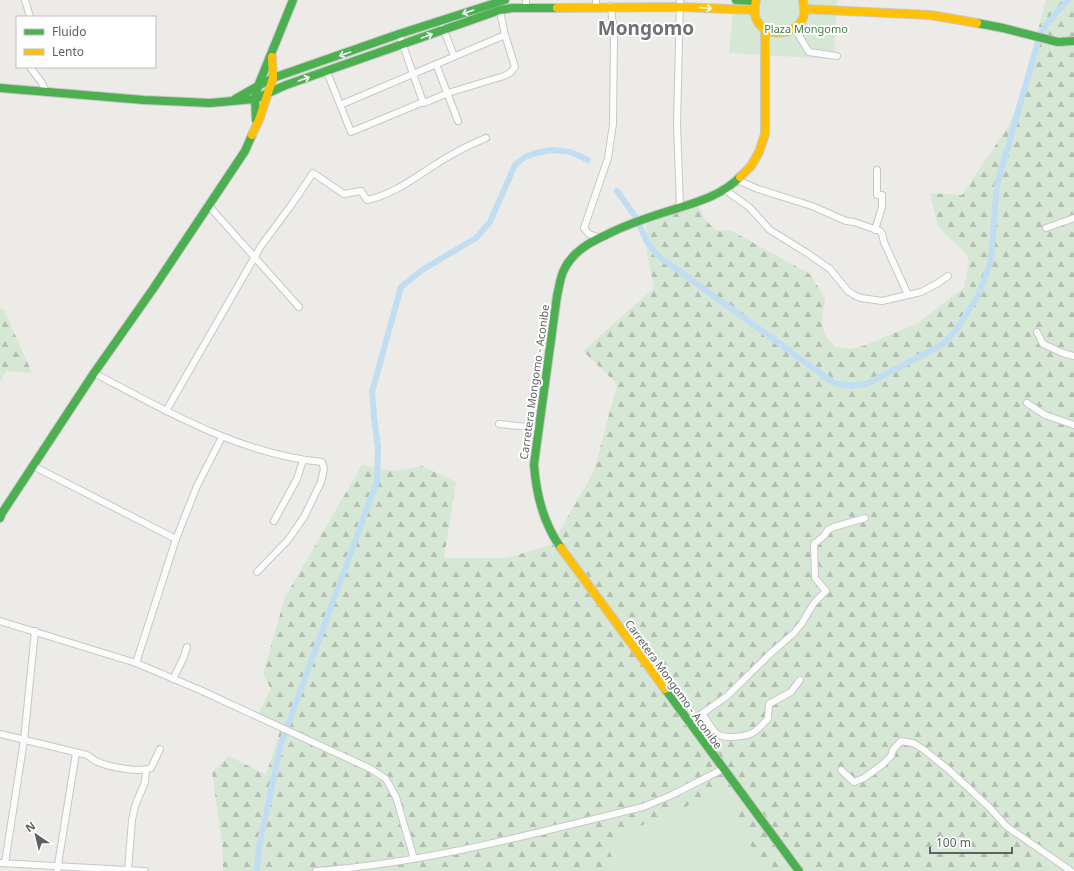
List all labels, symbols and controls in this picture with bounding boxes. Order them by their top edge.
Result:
one-way arrow [699,4,712,12]
one-way arrow [462,9,475,16]
district label: Mongomo [598,15,694,41]
legend [16,16,156,68]
park label: Plaza Mongomo [764,21,848,36]
text: Fluido [52,23,86,40]
one-way arrow [421,32,433,40]
text: Lento [52,43,84,60]
one-way arrow [339,50,351,58]
one-way arrow [298,75,311,82]
street label: Carretera Mongomo - Aconibe [516,304,552,460]
street label: Carretera Mongomo - Aconibe [622,616,726,752]
north arrow [16,815,56,855]
text: N [22,818,38,835]
scale bar [930,829,1012,855]
text: 100 m [936,834,971,851]

